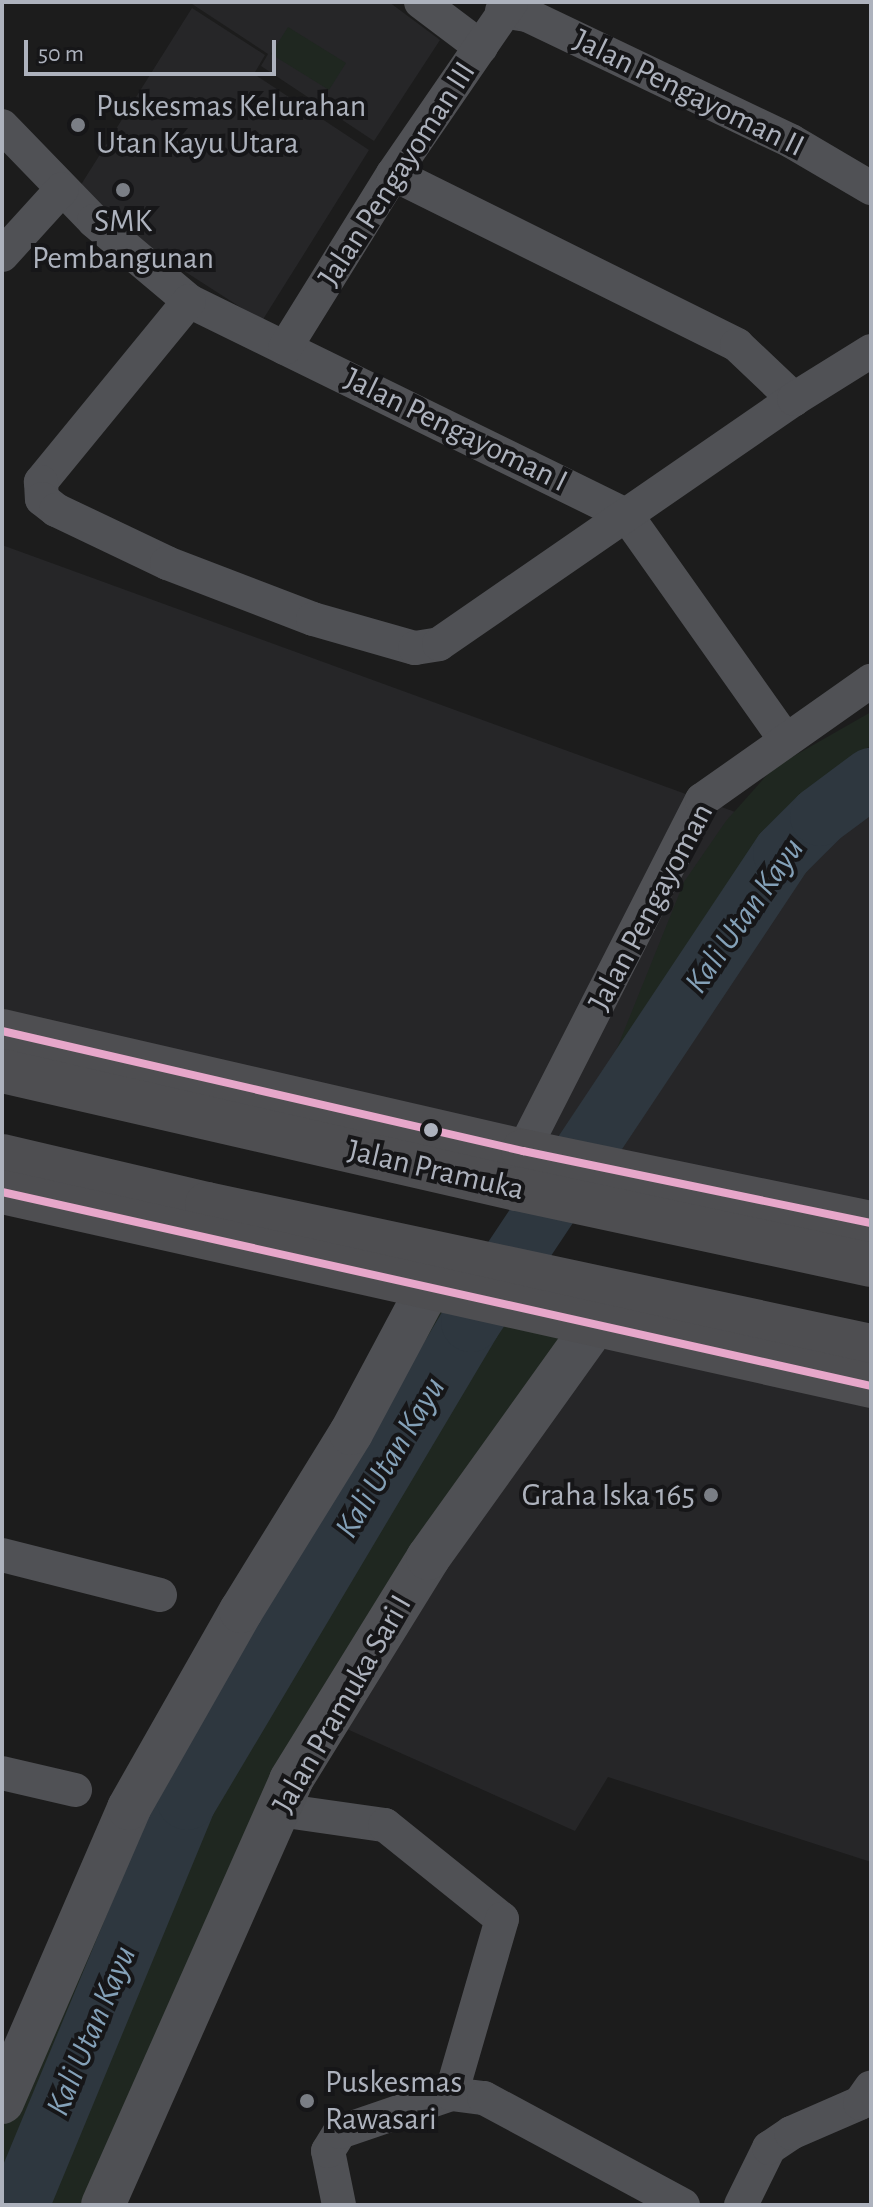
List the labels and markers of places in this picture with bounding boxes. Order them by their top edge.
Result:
place label: Puskesmas Kelurahan Utan Kayu Utara [96,88,366,163]
marker: Puskesmas Kelurahan Utan Kayu Utara [67,114,89,136]
marker: SMK Pembangunan [114,181,132,199]
place label: SMK Pembangunan [32,203,214,278]
unlabelled marker [423,1122,439,1138]
place label: Graha Iska 165 [522,1476,695,1514]
marker: Graha Iska 165 [702,1486,720,1504]
place label: Puskesmas Rawasari [325,2064,462,2139]
marker: Puskesmas Rawasari [296,2090,318,2112]

